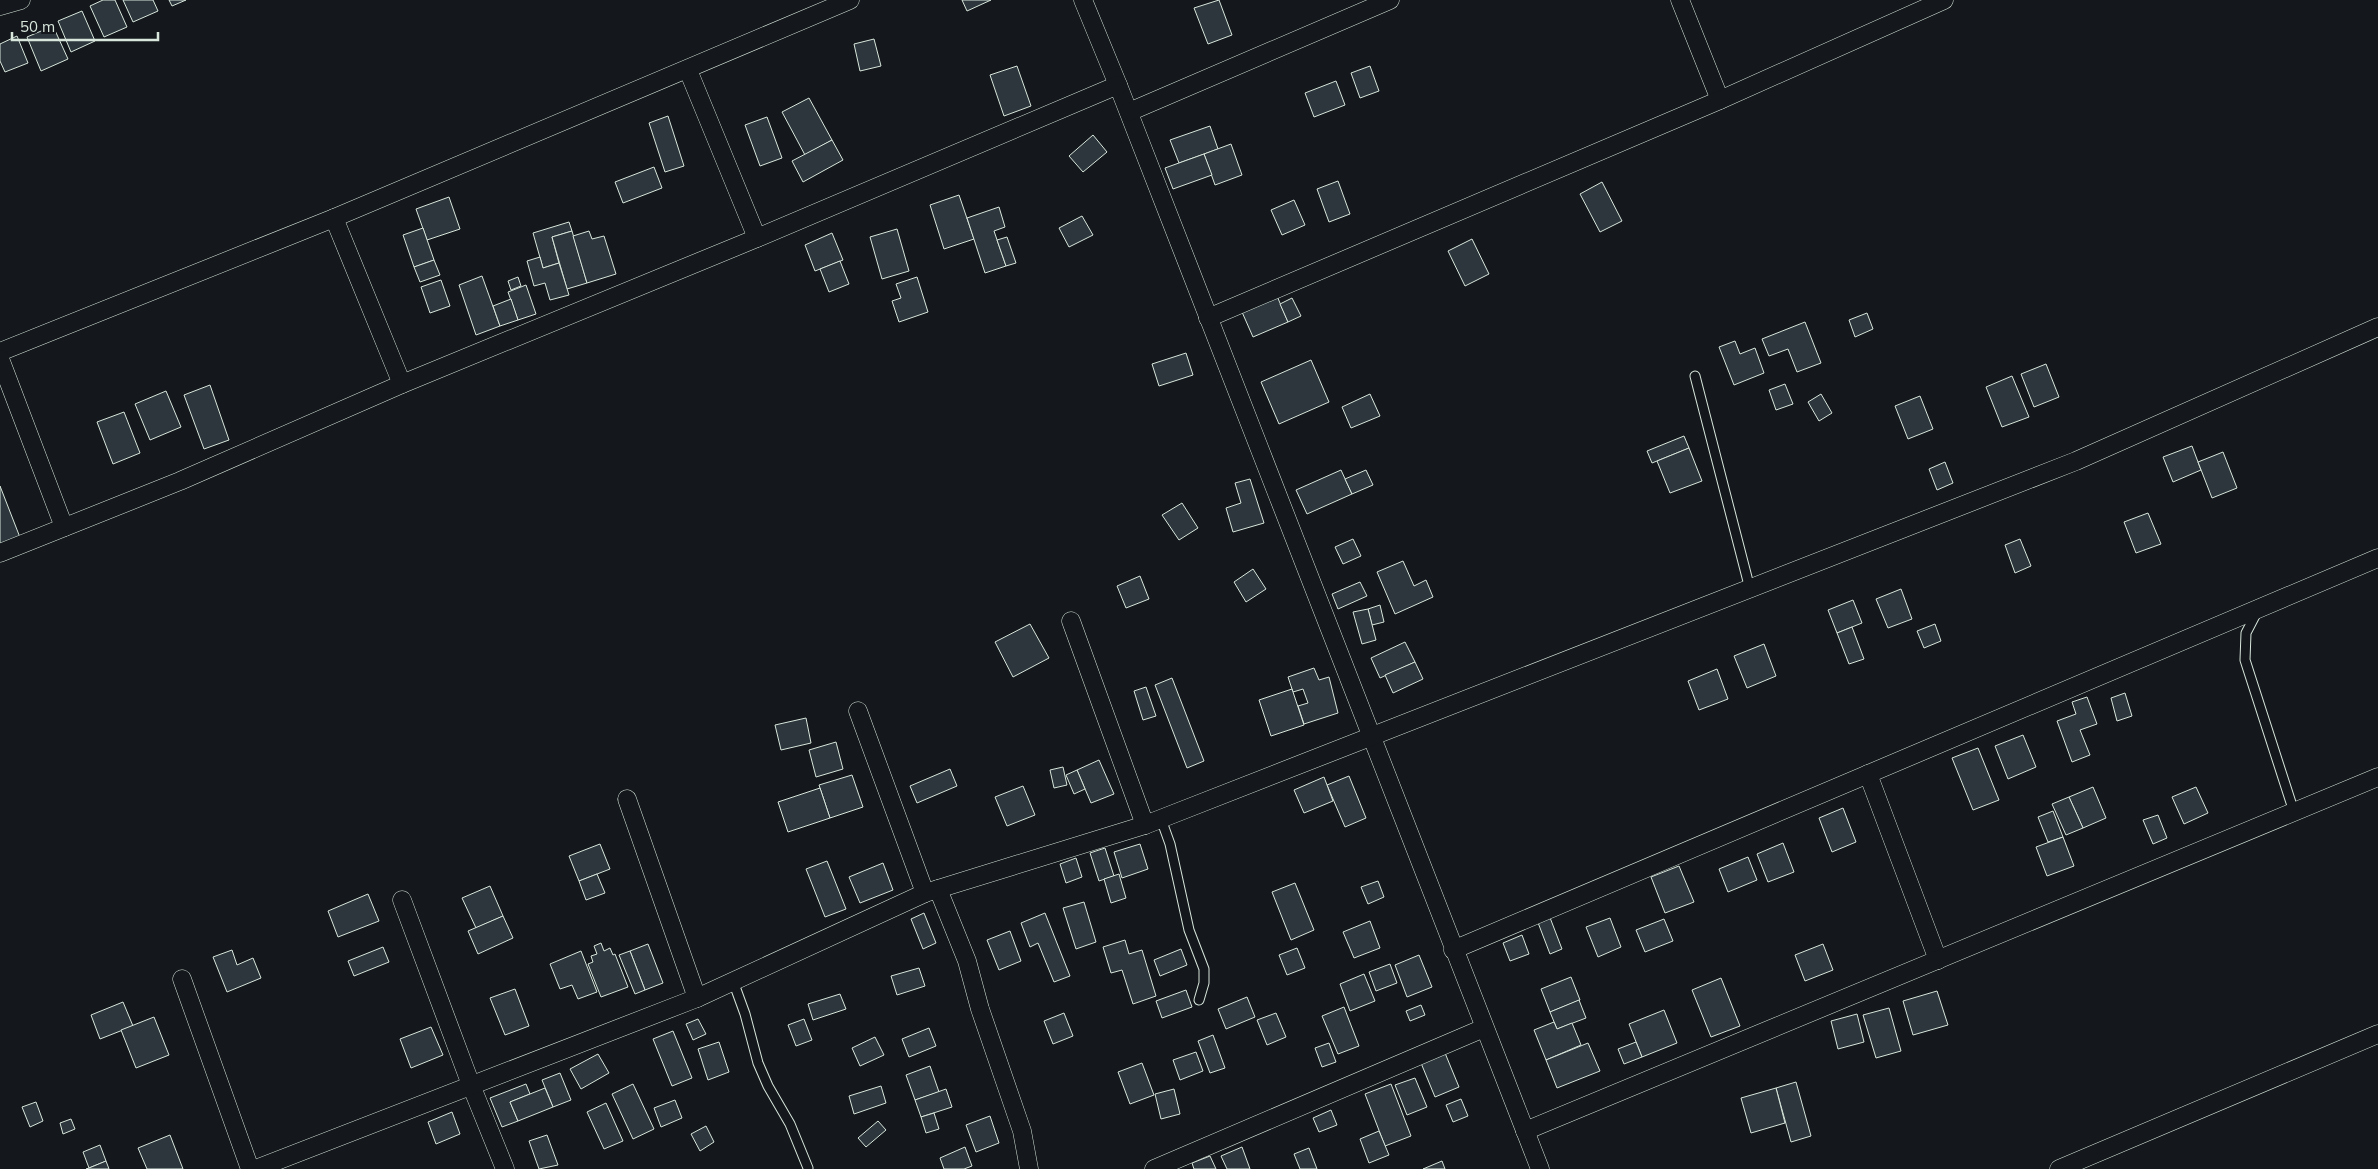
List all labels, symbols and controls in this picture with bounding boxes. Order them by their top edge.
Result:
scale bar [12,10,159,42]
text: 50 m [20,17,55,36]

